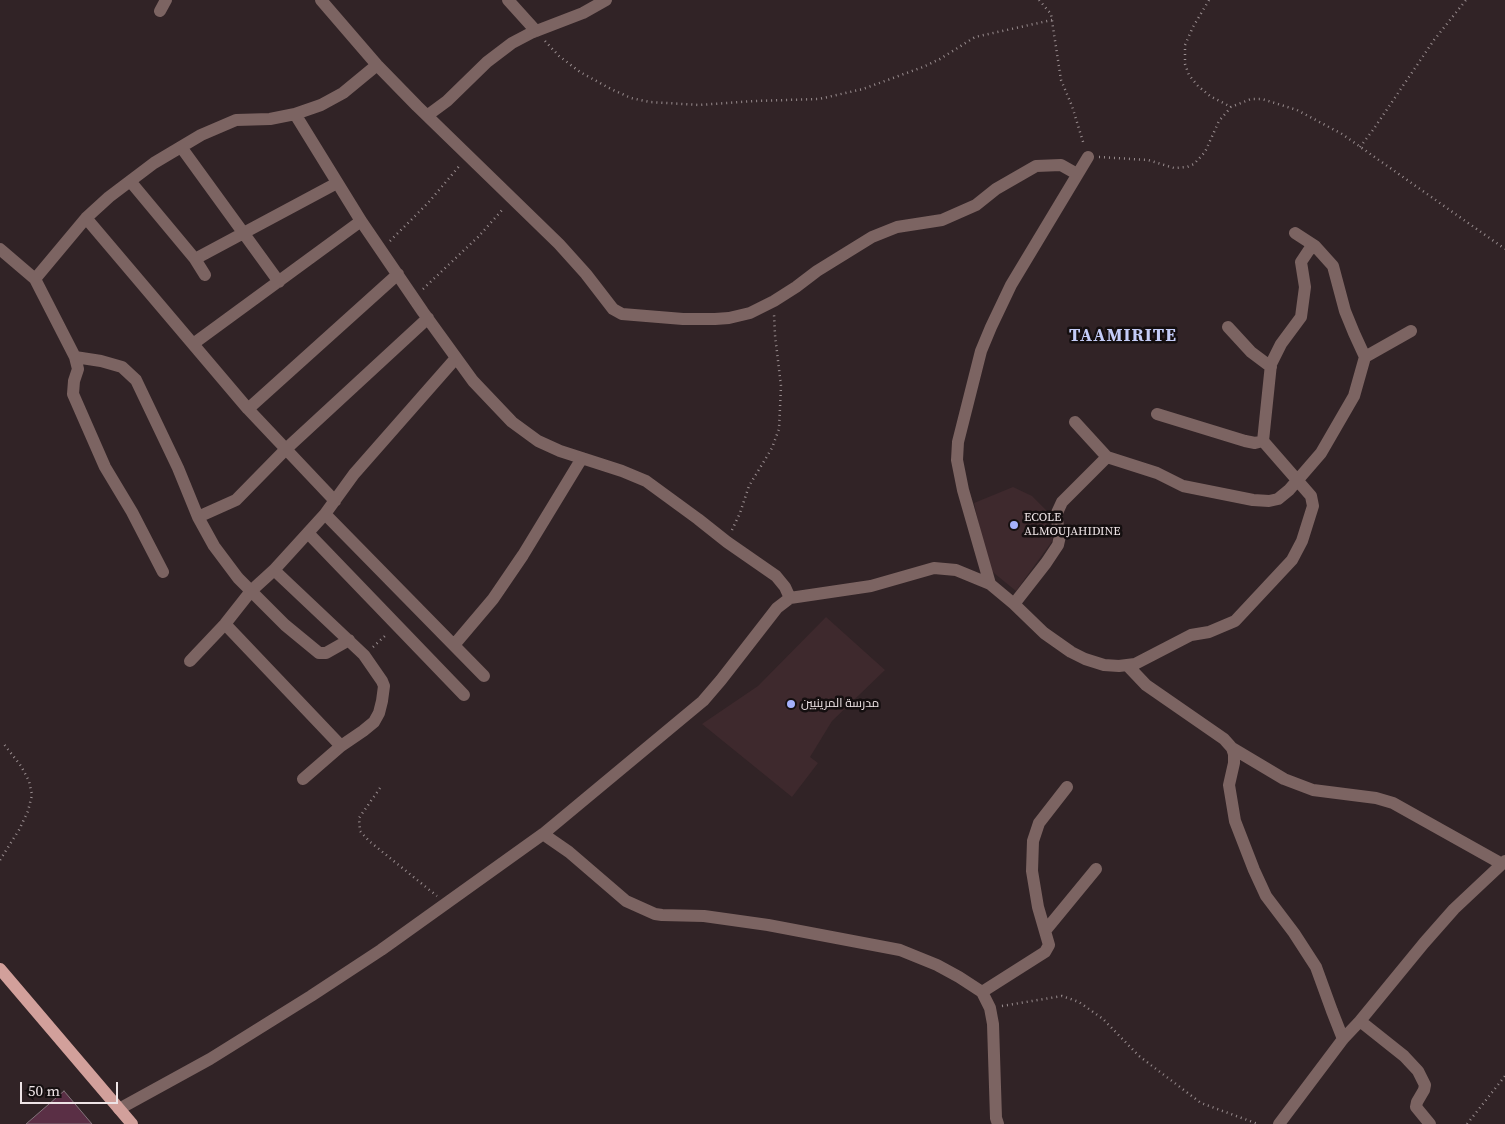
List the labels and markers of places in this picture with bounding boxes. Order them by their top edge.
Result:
place label: ECOLE ALMOUJAHIDINE [1024,511,1121,539]
marker: ECOLE ALMOUJAHIDINE [1008,519,1020,531]
place label: مدرسة المرينيين [801,697,879,711]
marker: مدرسة المرينيين [785,698,797,710]

